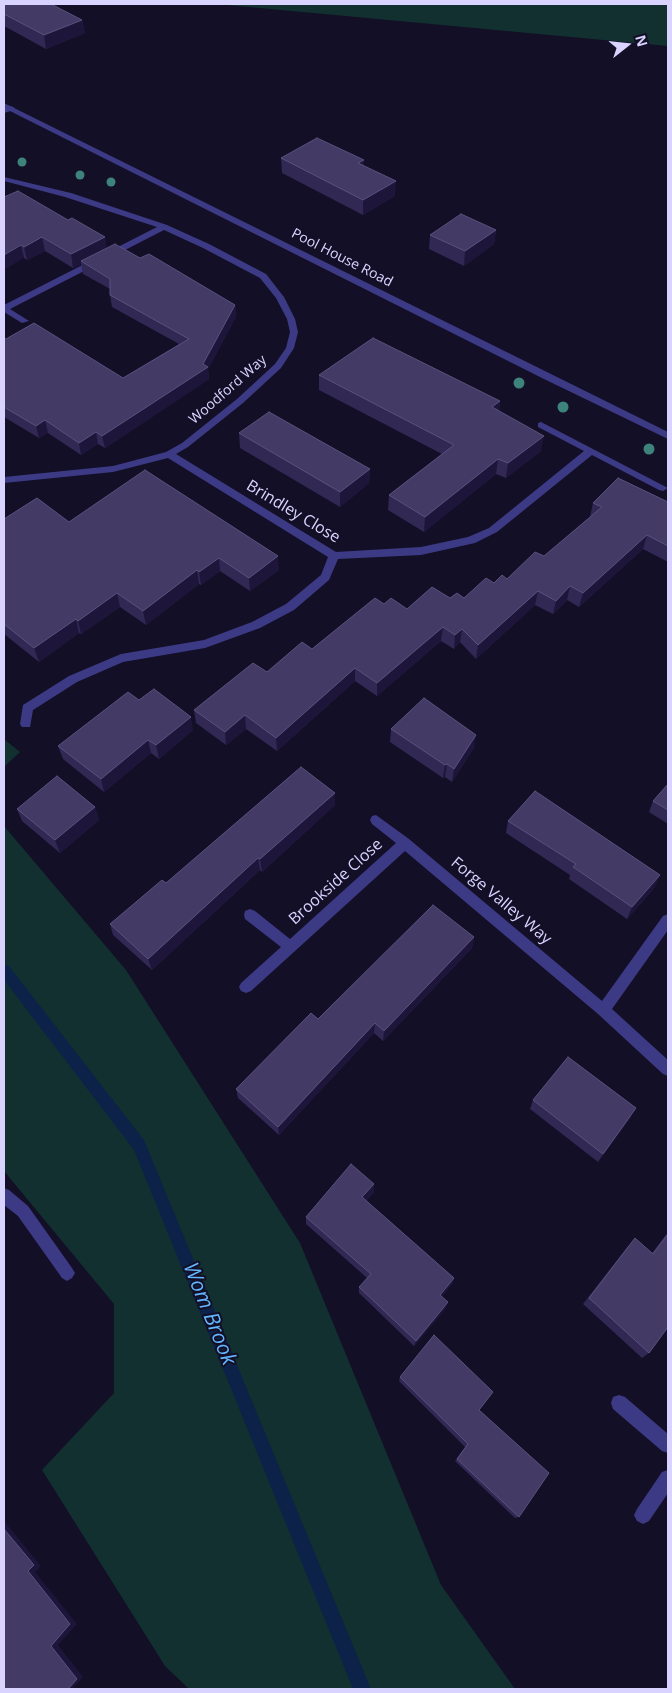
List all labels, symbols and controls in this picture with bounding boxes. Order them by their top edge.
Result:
north arrow [602,20,652,70]
text: N [631,33,653,49]
street label: Pool House Road [289,225,395,291]
street label: Woodford Way [186,352,270,428]
street label: Brindley Close [243,476,343,548]
street label: Brookside Close [285,835,387,929]
street label: Forge Valley Way [447,853,555,949]
water label: Wom Brook [177,1259,241,1369]

